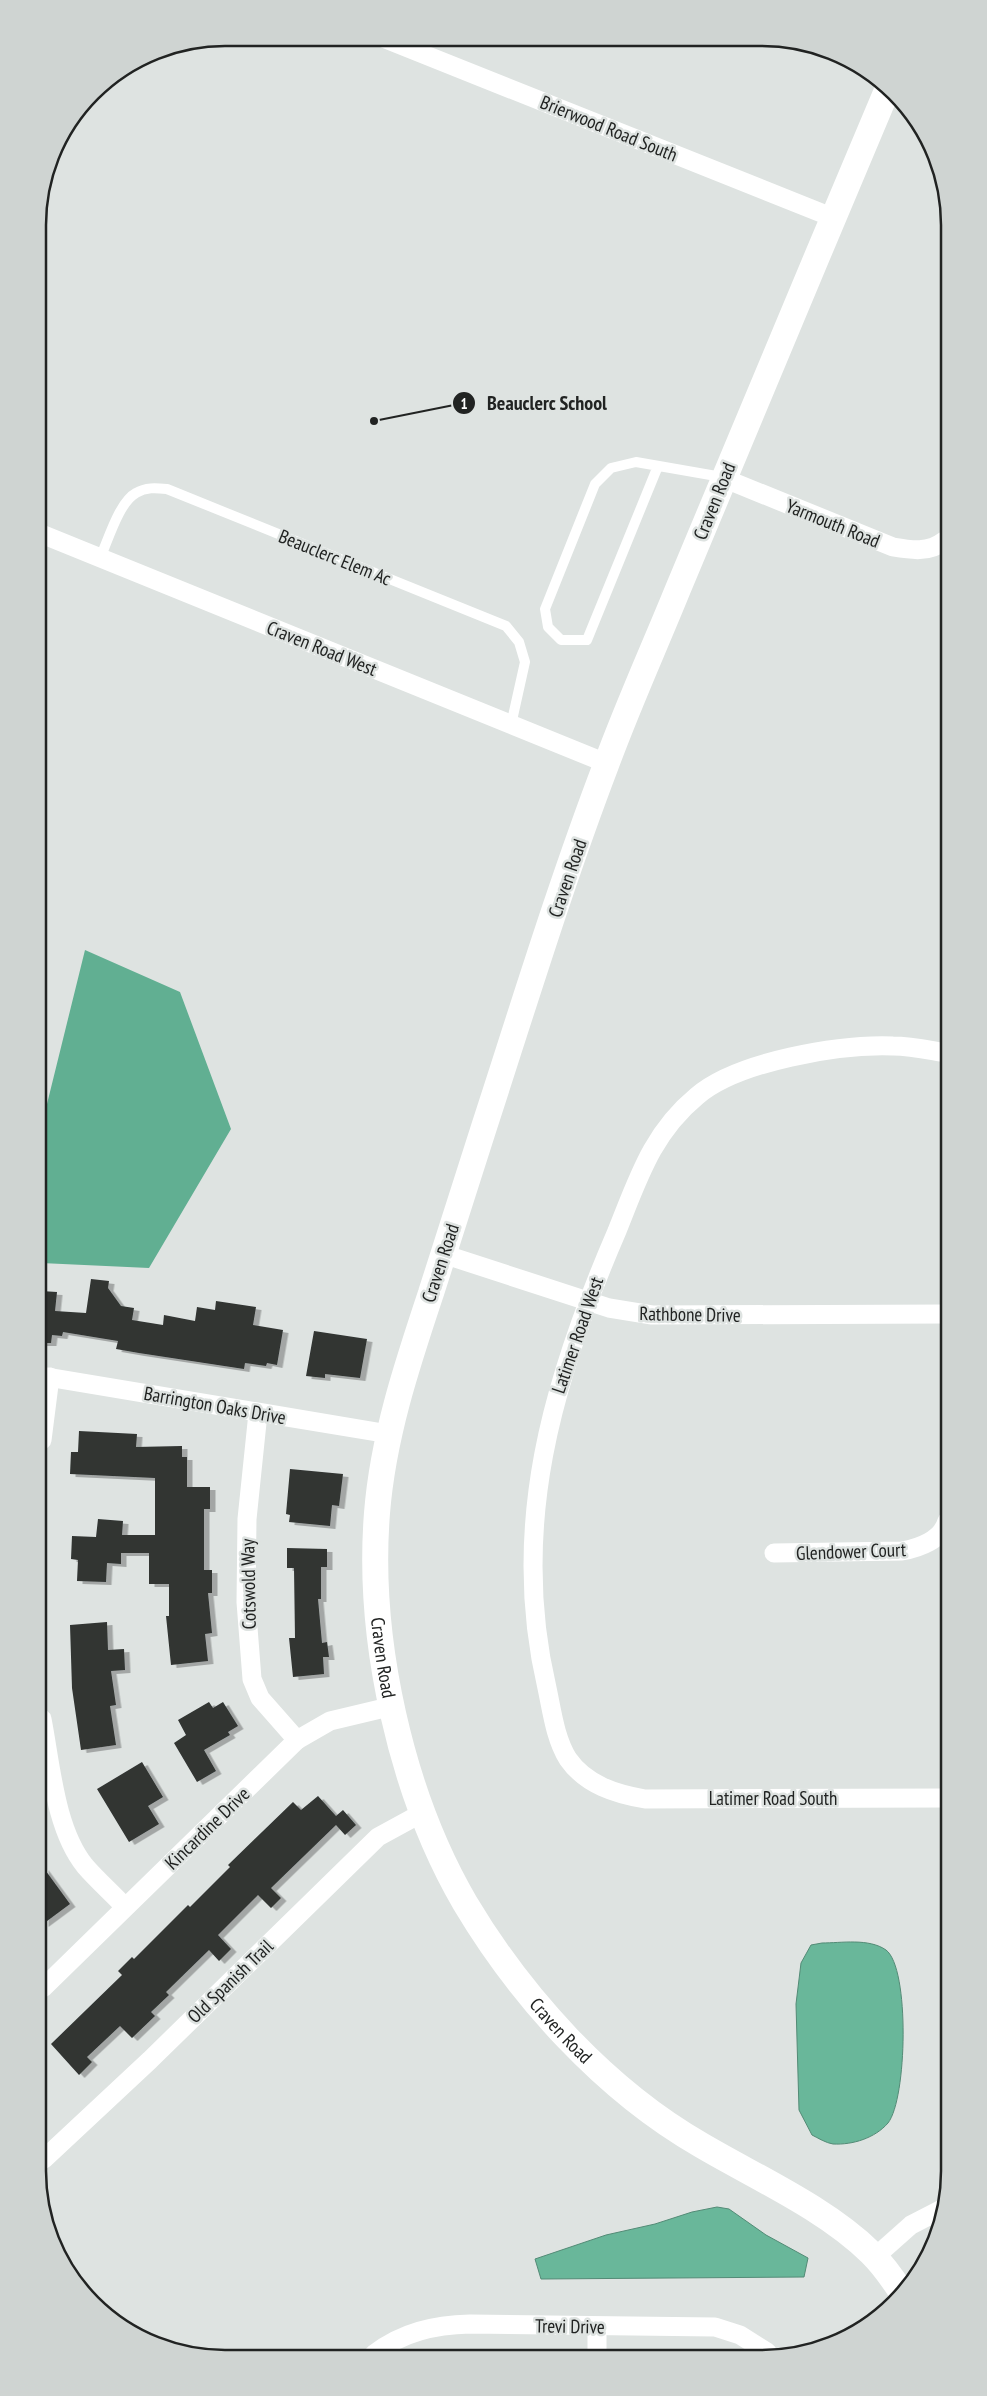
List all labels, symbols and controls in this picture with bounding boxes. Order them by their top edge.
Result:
street label: Brierwood Road South [537,90,681,166]
callout: Beauclerc School [451,386,617,421]
text: Beauclerc School [487,390,607,416]
text: 1 [460,394,468,413]
street label: Craven Road [688,459,740,543]
street label: Yarmouth Road [783,493,883,553]
street label: Beauclerc Elem Ac [275,524,395,591]
street label: Craven Road West [263,615,381,681]
street label: Craven Road [542,836,592,920]
street label: Craven Road [416,1221,464,1305]
street label: Latimer Road West [546,1273,608,1396]
street label: Rathbone Drive [639,1301,741,1327]
street label: Barrington Oaks Drive [142,1381,288,1429]
street label: Glendower Court [796,1537,907,1565]
street label: Cotswold Way [235,1538,261,1629]
street label: Craven Road [366,1616,401,1700]
street label: Kincardine Drive [160,1782,254,1874]
street label: Latimer Road South [709,1786,837,1810]
street label: Old Spanish Trail [182,1934,278,2028]
street label: Craven Road [525,1992,597,2068]
street label: Trevi Drive [535,2313,605,2339]

